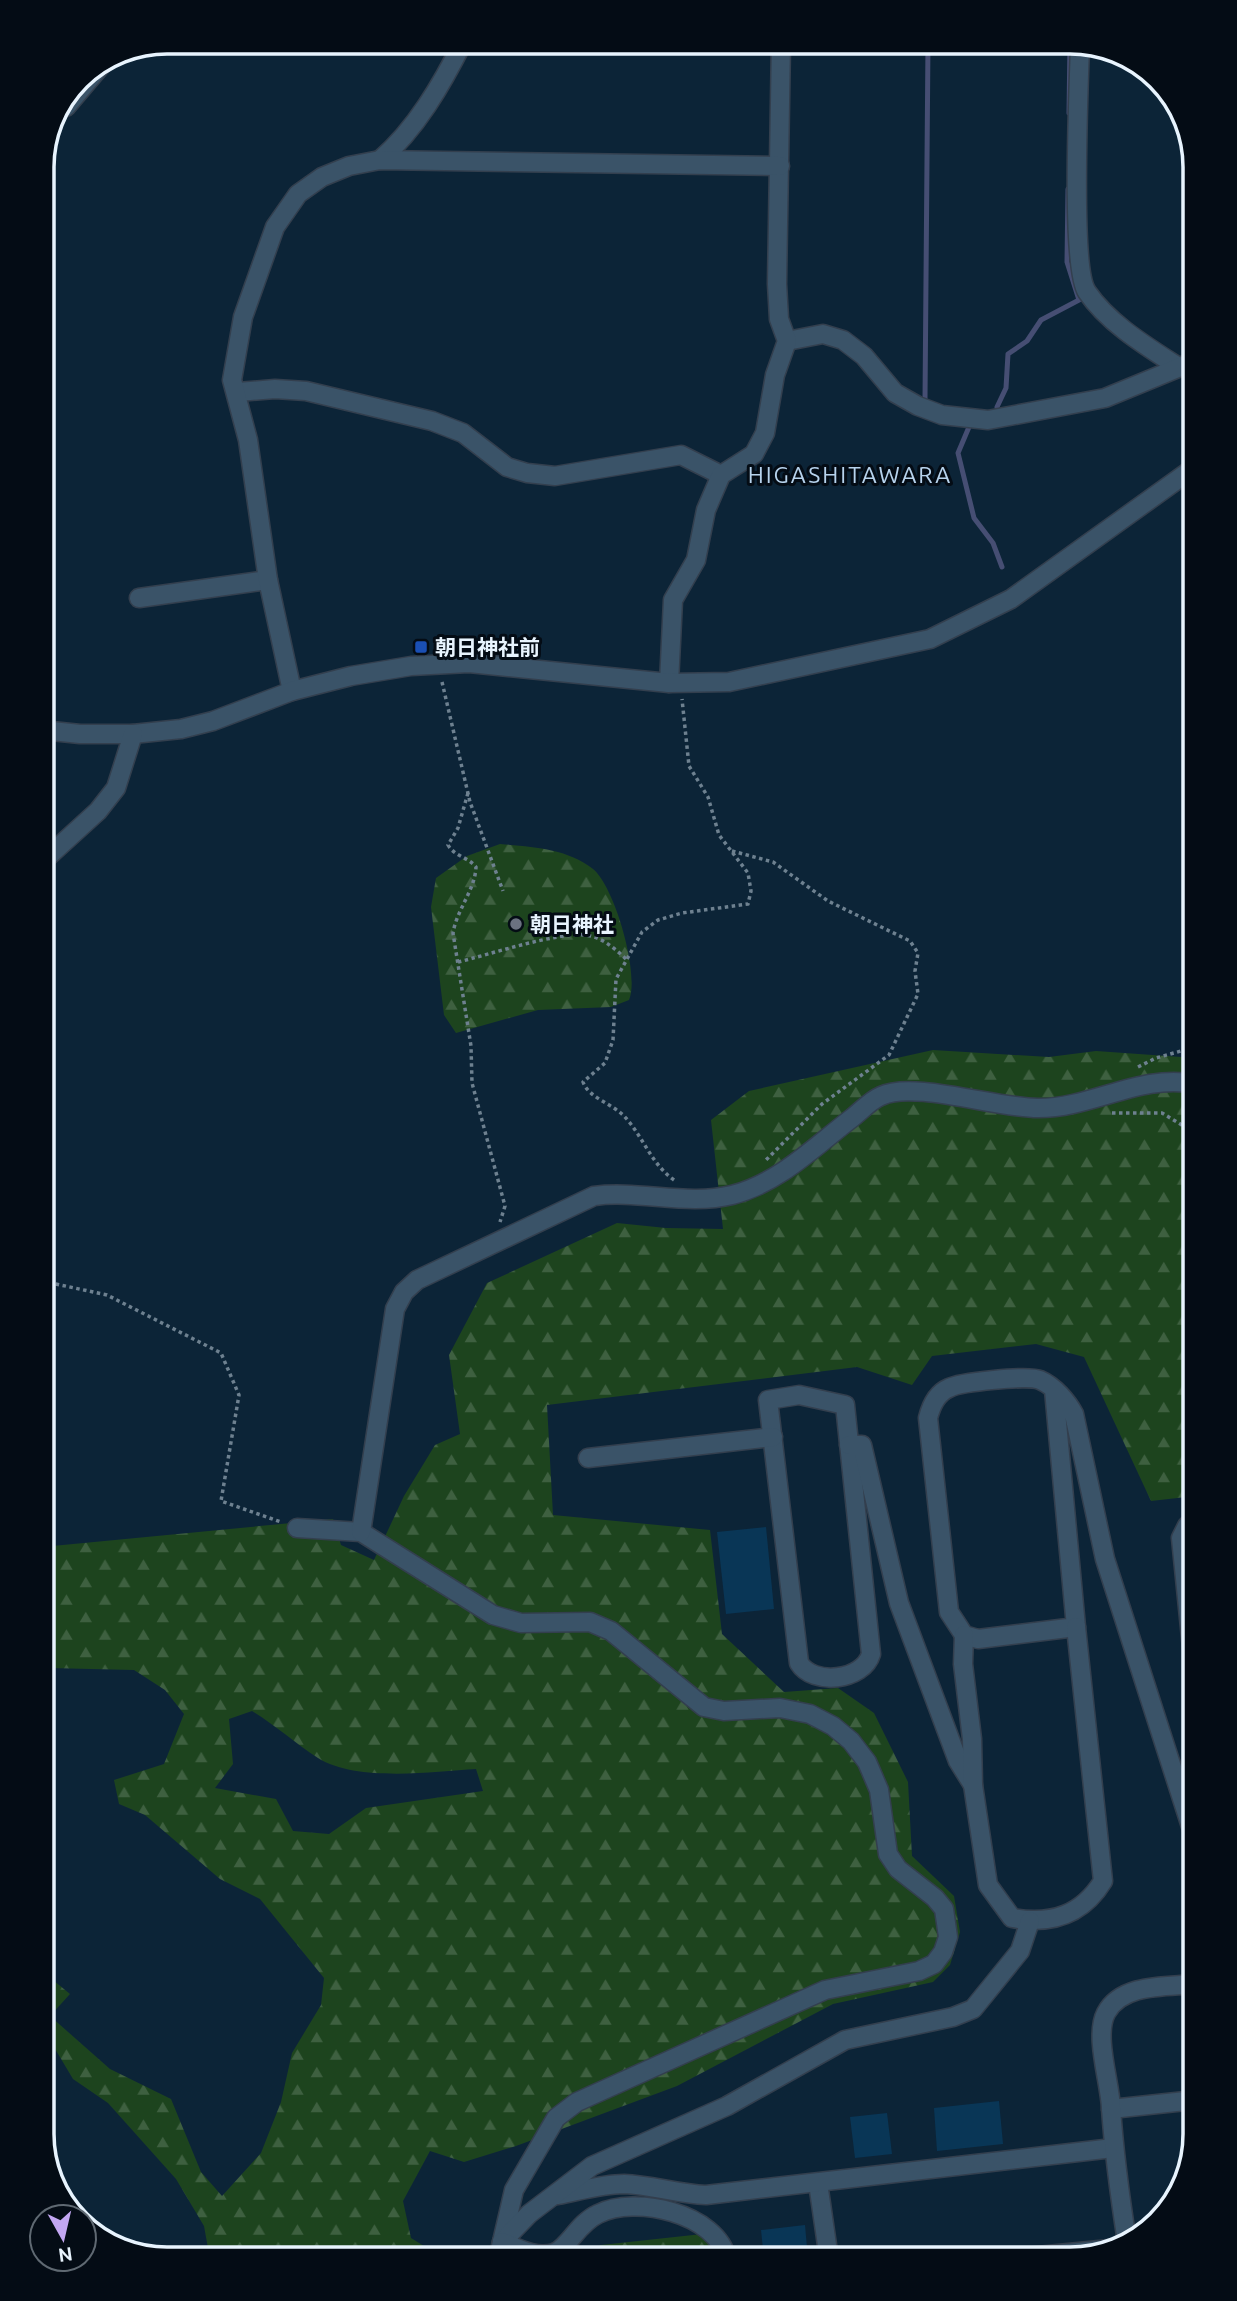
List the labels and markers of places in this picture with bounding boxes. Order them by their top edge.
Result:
place label: 朝日神社前 [435,635,540,659]
marker: 朝日神社前 [413,639,429,655]
place label: 朝日神社 [530,912,614,936]
marker: 朝日神社 [508,916,524,932]

